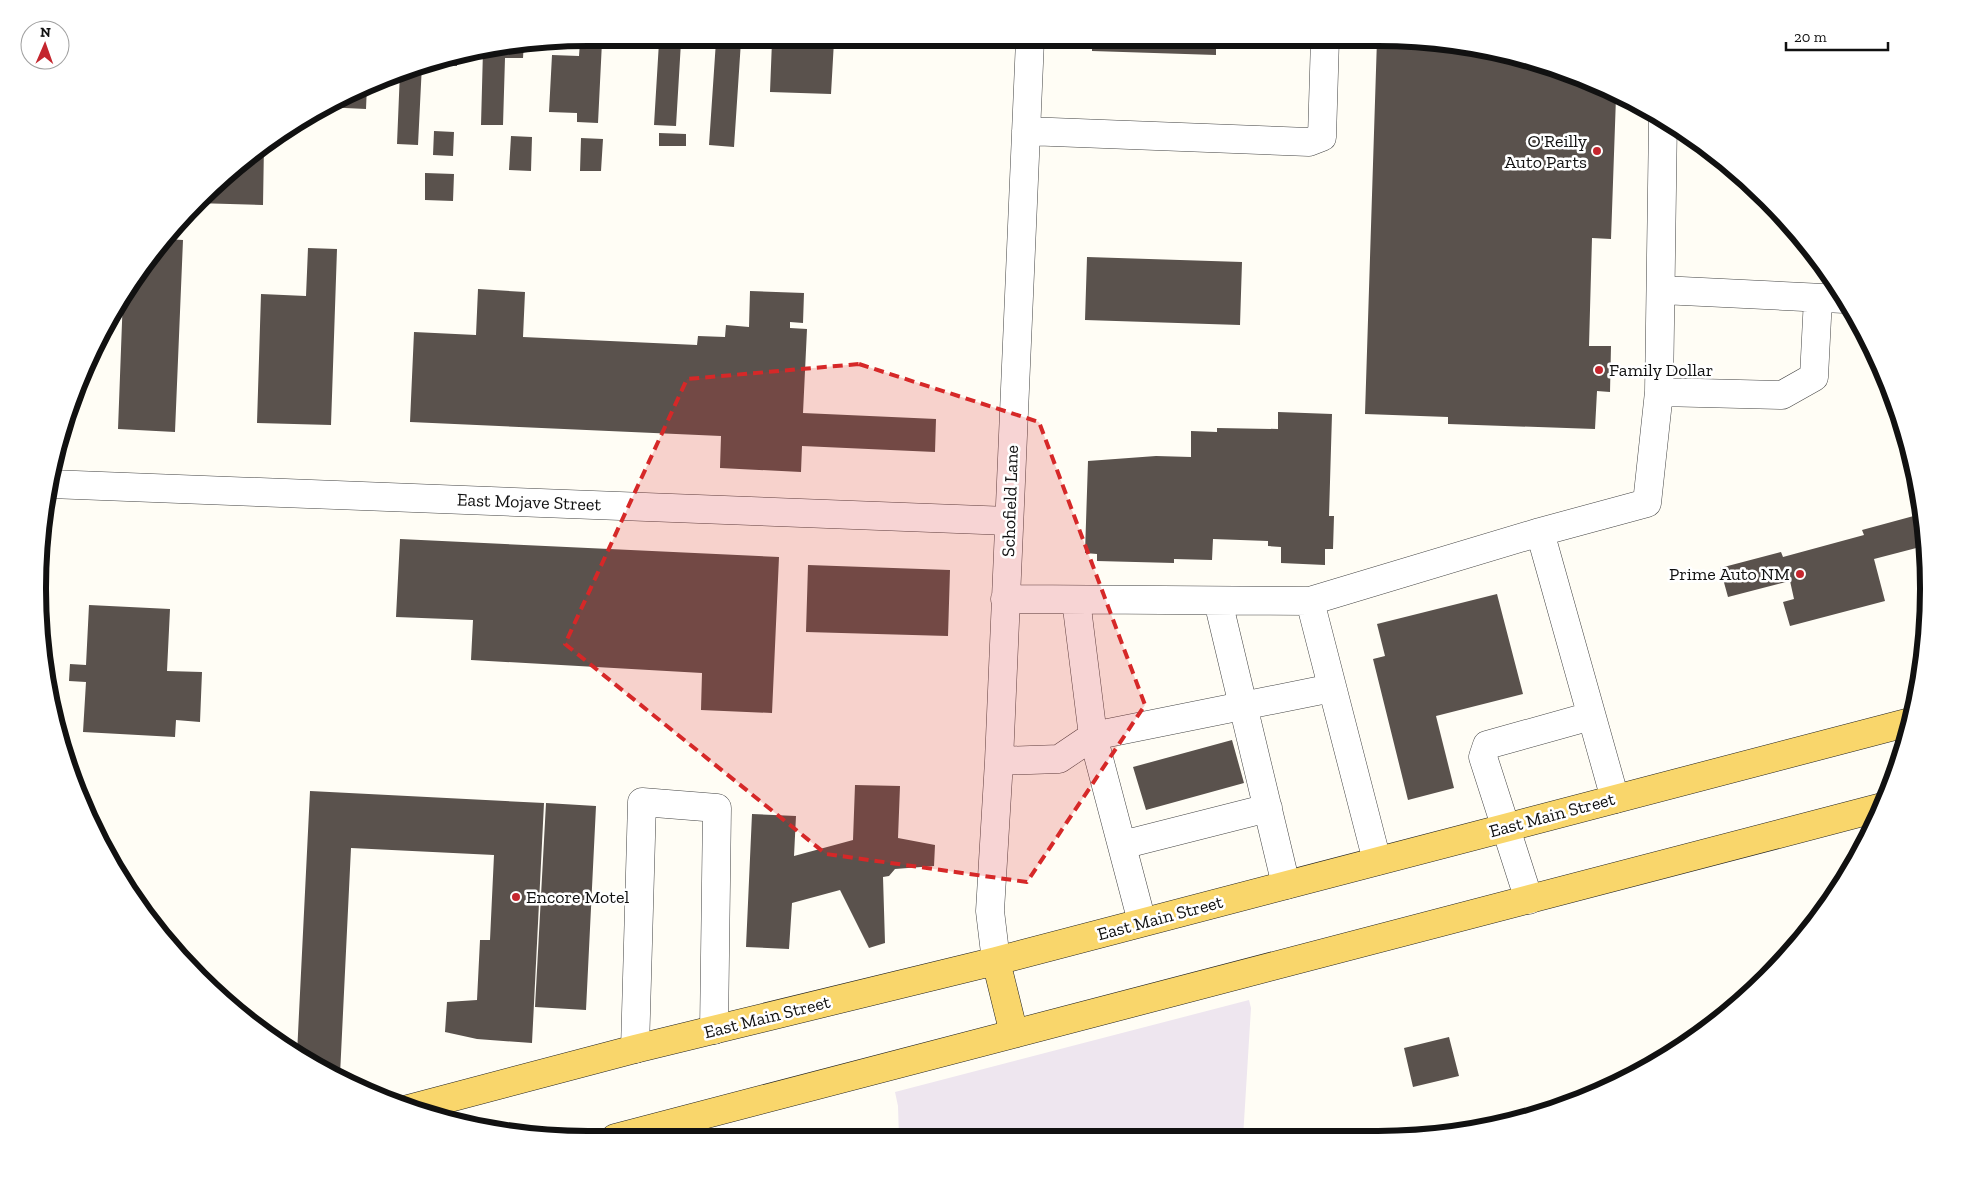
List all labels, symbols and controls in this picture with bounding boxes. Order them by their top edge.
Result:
north arrow [20,20,70,70]
scale bar [1786,20,1888,52]
text: N [40,24,51,41]
text: 20 m [1794,28,1827,46]
place label: O'Reilly Auto Parts [1505,130,1588,173]
marker: O'Reilly Auto Parts [1591,145,1603,157]
place label: Family Dollar [1609,359,1713,381]
marker: Family Dollar [1593,364,1605,376]
street label: Schofield Lane [997,445,1023,557]
street label: East Mojave Street [457,488,602,516]
place label: Prime Auto NM [1669,563,1790,585]
marker: Prime Auto NM [1794,568,1806,580]
street label: East Main Street [1487,788,1618,842]
place label: Encore Motel [526,886,629,908]
marker: Encore Motel [510,891,522,903]
street label: East Main Street [1095,891,1226,945]
street label: East Main Street [702,991,833,1043]

